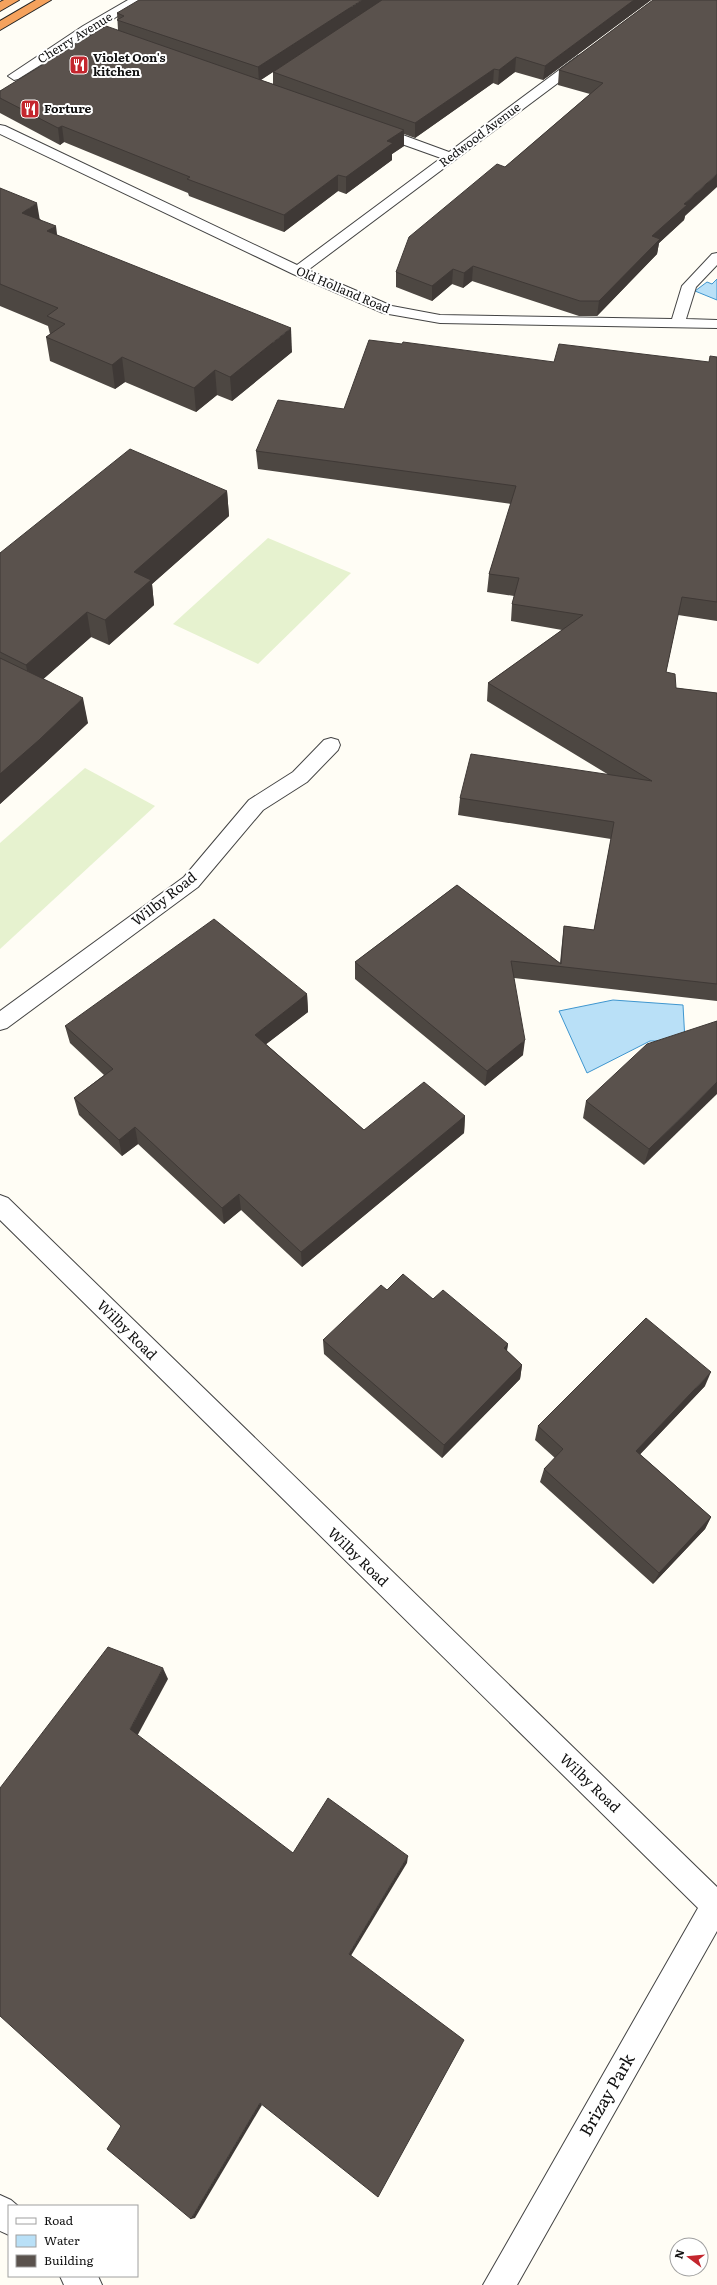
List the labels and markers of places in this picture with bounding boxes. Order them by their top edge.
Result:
place label: Violet Oon's kitchen [93,48,166,80]
restaurant icon: Violet Oon's kitchen [68,54,90,76]
restaurant icon: Forture [19,98,41,120]
place label: Forture [44,99,92,117]

